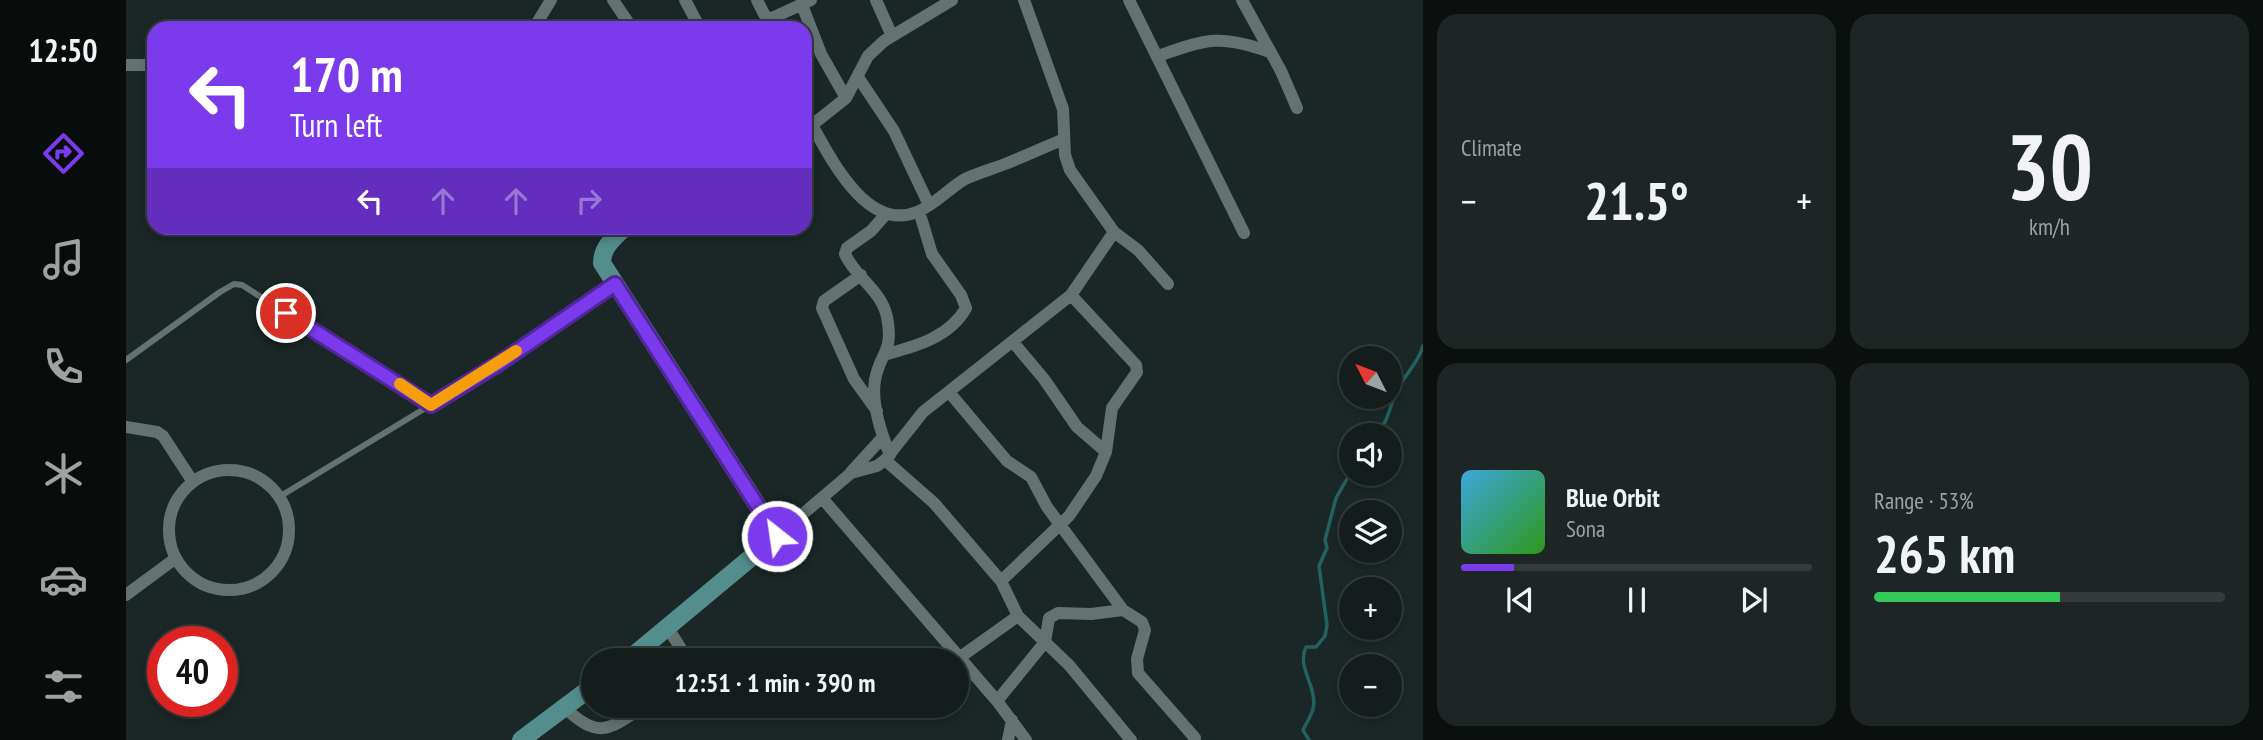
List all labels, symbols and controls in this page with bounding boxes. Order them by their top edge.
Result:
text: 12:50 [28,29,98,71]
text: 170 m [290,42,403,106]
icon: left [175,49,266,140]
text: Turn left [290,104,382,146]
text: 30 [2006,107,2093,225]
icon: directions [39,129,88,178]
text: Climate [1461,133,1522,162]
text: 21.5° [1584,167,1689,234]
text: − [1461,176,1477,225]
text: + [1796,176,1812,225]
icon: left [351,182,389,220]
icon: ahead [424,182,462,220]
icon: ahead [497,182,535,220]
icon: right [570,182,608,220]
text: km/h [2029,212,2070,241]
icon: music [39,235,88,284]
pin [256,283,316,343]
icon: arrive [267,294,305,332]
icon: phone [39,342,88,391]
north arrow [1339,346,1402,410]
map controls [1339,346,1402,717]
button: sound [1339,423,1402,486]
icon: climate [39,449,88,498]
text: Blue Orbit [1566,481,1660,514]
text: Range · 53% [1874,486,1974,515]
position arrow [740,499,814,573]
button: layers [1339,500,1402,563]
text: Sona [1566,514,1605,543]
text: 265 km [1874,520,2015,587]
icon: car [39,555,88,604]
button: + [1339,577,1402,640]
icon: previous [1501,581,1539,619]
icon: pause [1618,581,1656,619]
icon: next [1735,581,1773,619]
speed limit sign: 40 [147,626,238,717]
button: − [1339,654,1402,717]
icon: filters [39,662,88,711]
text: 12:51 · 1 min · 390 m [675,666,875,699]

